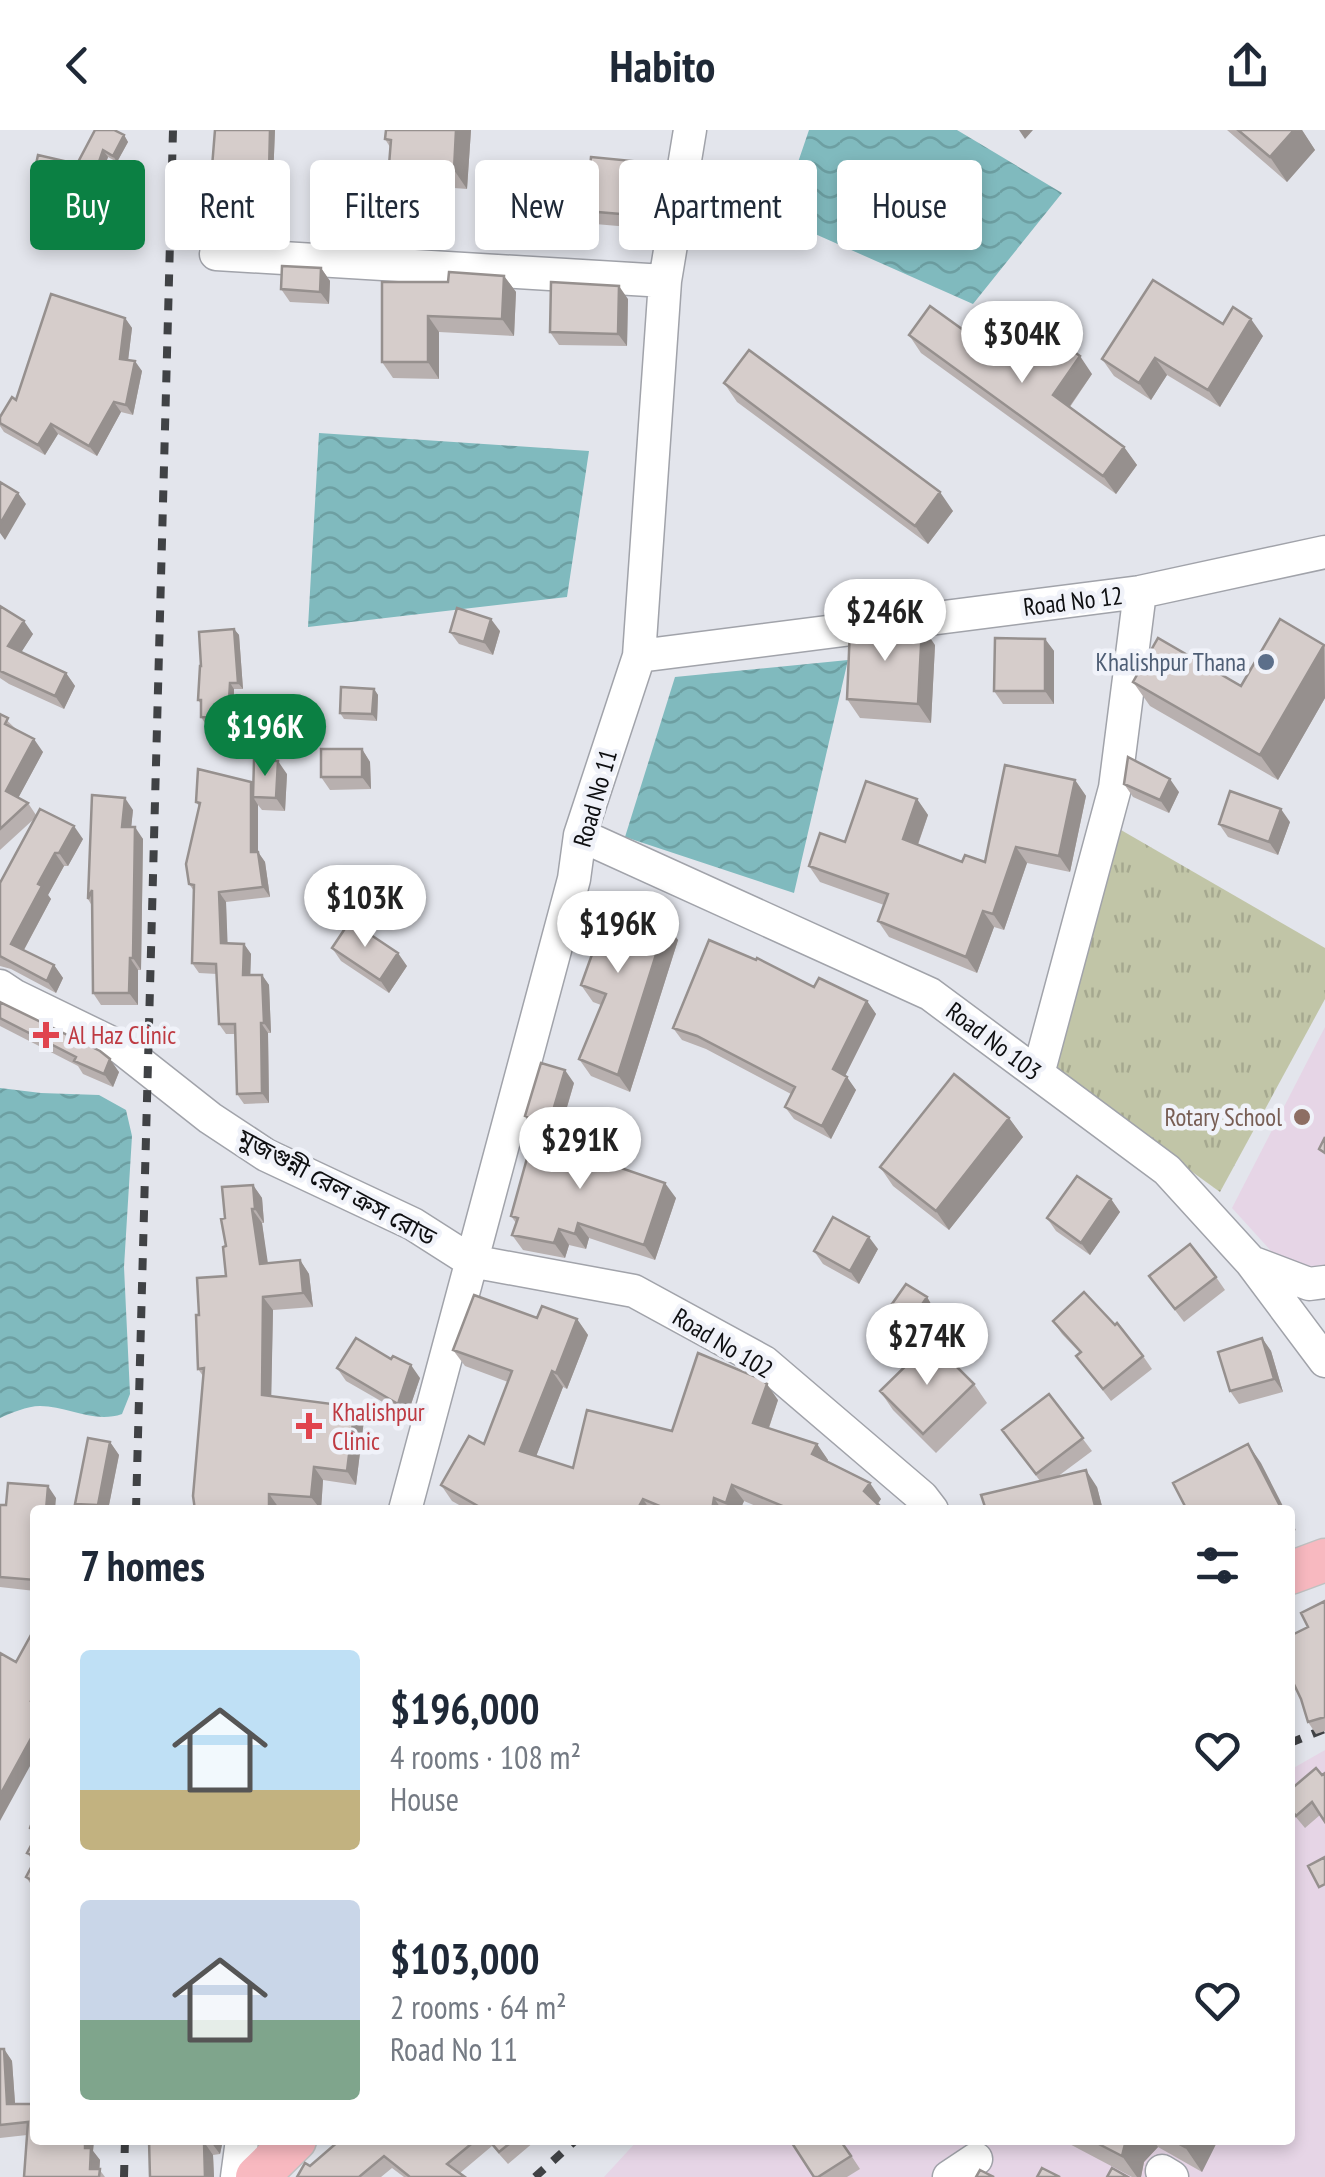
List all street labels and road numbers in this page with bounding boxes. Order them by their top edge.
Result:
street label: Road No 12 [1021,579,1125,623]
street label: Road No 11 [566,746,624,850]
street label: Road No 103 [940,995,1048,1087]
street label: মুজগুন্নী রেল ক্রস রোড [232,1121,443,1253]
street label: Road No 102 [667,1301,779,1385]

